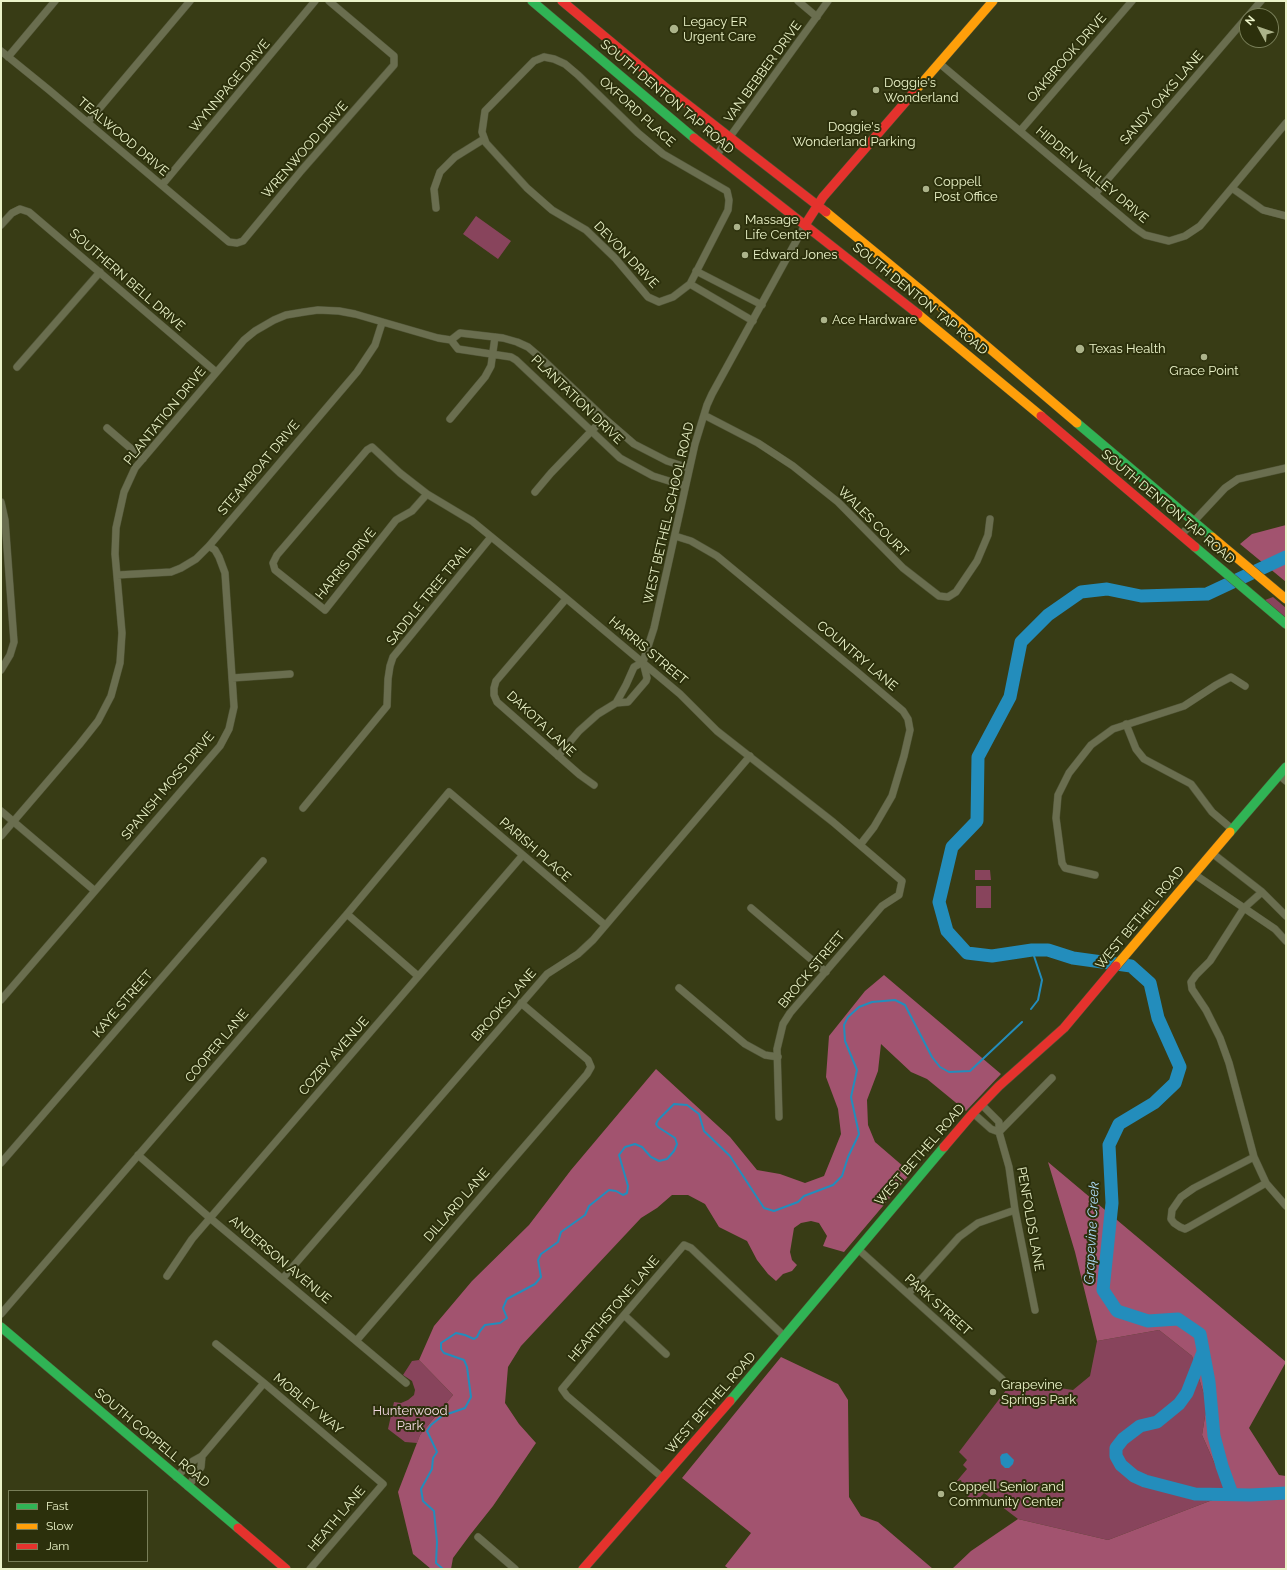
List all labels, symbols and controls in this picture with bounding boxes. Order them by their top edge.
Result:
north arrow [1239,8,1279,48]
street label: OAKBROOK DRIVE [1024,10,1110,106]
text: N [1243,13,1258,28]
place label: Legacy ER Urgent Care [683,14,756,45]
street label: VAN BEBBER DRIVE [721,18,805,126]
marker: Legacy ER Urgent Care [668,23,680,35]
street label: WYNNPAGE DRIVE [187,36,273,136]
street label: SOUTH DENTON TAP ROAD [597,37,737,157]
street label: SANDY OAKS LANE [1117,48,1207,148]
street label: OXFORD PLACE [596,74,678,150]
place label: Doggie's Wonderland [884,75,959,106]
marker: Doggie's Wonderland [871,85,881,95]
street label: TEALWOOD DRIVE [74,94,172,180]
street label: WRENWOOD DRIVE [259,98,351,202]
marker: Doggie's Wonderland Parking [849,108,859,118]
place label: Doggie's Wonderland Parking [793,119,915,150]
street label: HIDDEN VALLEY DRIVE [1033,123,1151,227]
place label: Coppell Post Office [934,174,998,205]
marker: Coppell Post Office [921,184,931,194]
place label: Massage Life Center [745,212,811,243]
street label: DEVON DRIVE [590,218,662,292]
marker: Massage Life Center [732,222,742,232]
street label: SOUTHERN BELL DRIVE [66,226,188,334]
street label: SOUTH DENTON TAP ROAD [849,240,991,358]
place label: Edward Jones [753,247,837,263]
marker: Edward Jones [740,250,750,260]
place label: Ace Hardware [832,312,917,328]
marker: Ace Hardware [819,315,829,325]
place label: Texas Health [1089,341,1166,357]
marker: Texas Health [1074,343,1086,355]
street label: PLANTATION DRIVE [528,352,626,448]
marker: Grace Point [1199,352,1209,362]
place label: Grace Point [1169,363,1239,379]
street label: PLANTATION DRIVE [121,364,209,468]
street label: STEAMBOAT DRIVE [215,417,303,519]
street label: WEST BETHEL SCHOOL ROAD [640,420,698,606]
street label: SOUTH DENTON TAP ROAD [1098,447,1238,567]
street label: WALES COURT [835,484,911,560]
street label: HARRIS DRIVE [312,525,380,603]
street label: SADDLE TREE TRAIL [383,541,475,649]
street label: HARRIS STREET [606,614,690,688]
street label: COUNTRY LANE [813,618,901,694]
street label: DAKOTA LANE [503,688,579,760]
street label: SPANISH MOSS DRIVE [118,729,218,843]
street label: PARISH PLACE [496,815,574,885]
street label: WEST BETHEL ROAD [1092,863,1188,973]
street label: BROCK STREET [775,928,849,1012]
street label: BROOKS LANE [468,966,540,1044]
street label: KAYE STREET [90,967,156,1041]
street label: COOPER LANE [182,1006,252,1086]
street label: COZBY AVENUE [296,1013,372,1099]
street label: WEST BETHEL ROAD [872,1101,968,1209]
street label: DILLARD LANE [421,1165,493,1245]
street label: PENFOLDS LANE [1013,1166,1047,1272]
water label: Grapevine Creek [1081,1181,1103,1285]
street label: ANDERSON AVENUE [226,1213,334,1307]
street label: HEARTHSTONE LANE [565,1253,663,1365]
street label: PARK STREET [901,1271,975,1339]
street label: WEST BETHEL ROAD [663,1349,759,1457]
street label: MOBLEY WAY [270,1370,346,1438]
place label: Grapevine Springs Park [1001,1377,1076,1408]
street label: SOUTH COPPELL ROAD [91,1385,213,1491]
marker: Grapevine Springs Park [988,1387,998,1397]
park label: Hunterwood Park [372,1403,448,1434]
place label: Coppell Senior and Community Center [949,1479,1064,1510]
street label: HEATH LANE [305,1483,369,1555]
marker: Coppell Senior and Community Center [936,1489,946,1499]
legend [8,1490,148,1562]
text: Fast [46,1499,69,1513]
text: Slow [46,1519,73,1533]
text: Jam [46,1539,69,1553]

